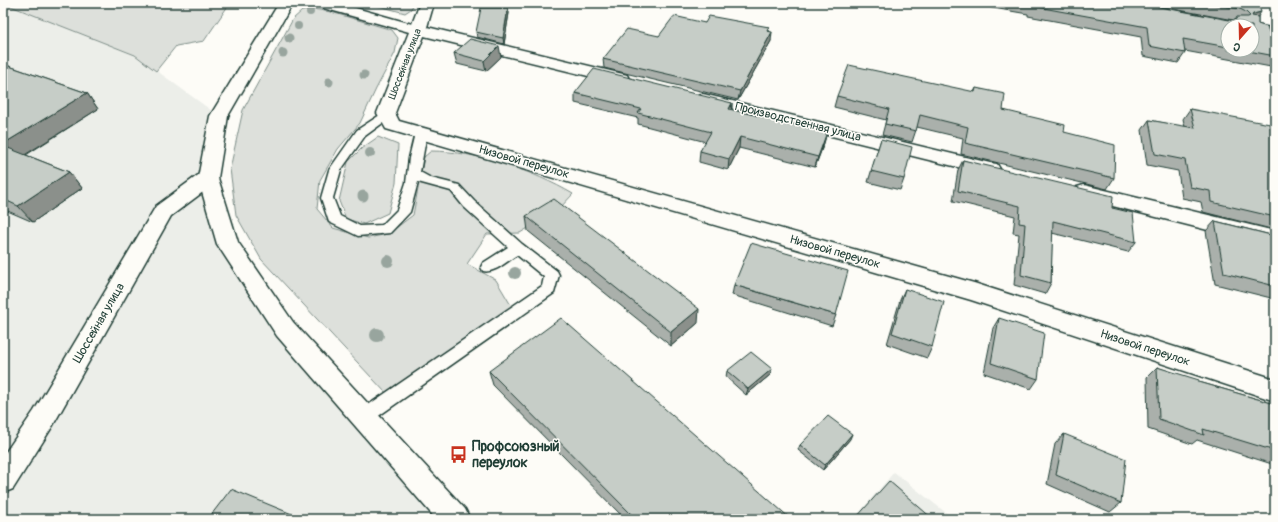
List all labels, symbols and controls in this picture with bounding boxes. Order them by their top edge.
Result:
north arrow [1220,18,1260,58]
street label: Шоссейная улица [386,27,424,101]
text: С [1231,40,1242,54]
street label: Производственная улица [733,99,863,145]
street label: Низовой переулок [477,142,571,182]
street label: Низовой переулок [788,232,882,272]
street label: Шоссейная улица [70,280,128,366]
street label: Низовой переулок [1098,326,1192,370]
place label: Профсоюзный переулок [472,438,560,471]
bus stop icon: Профсоюзный переулок [449,444,469,464]

